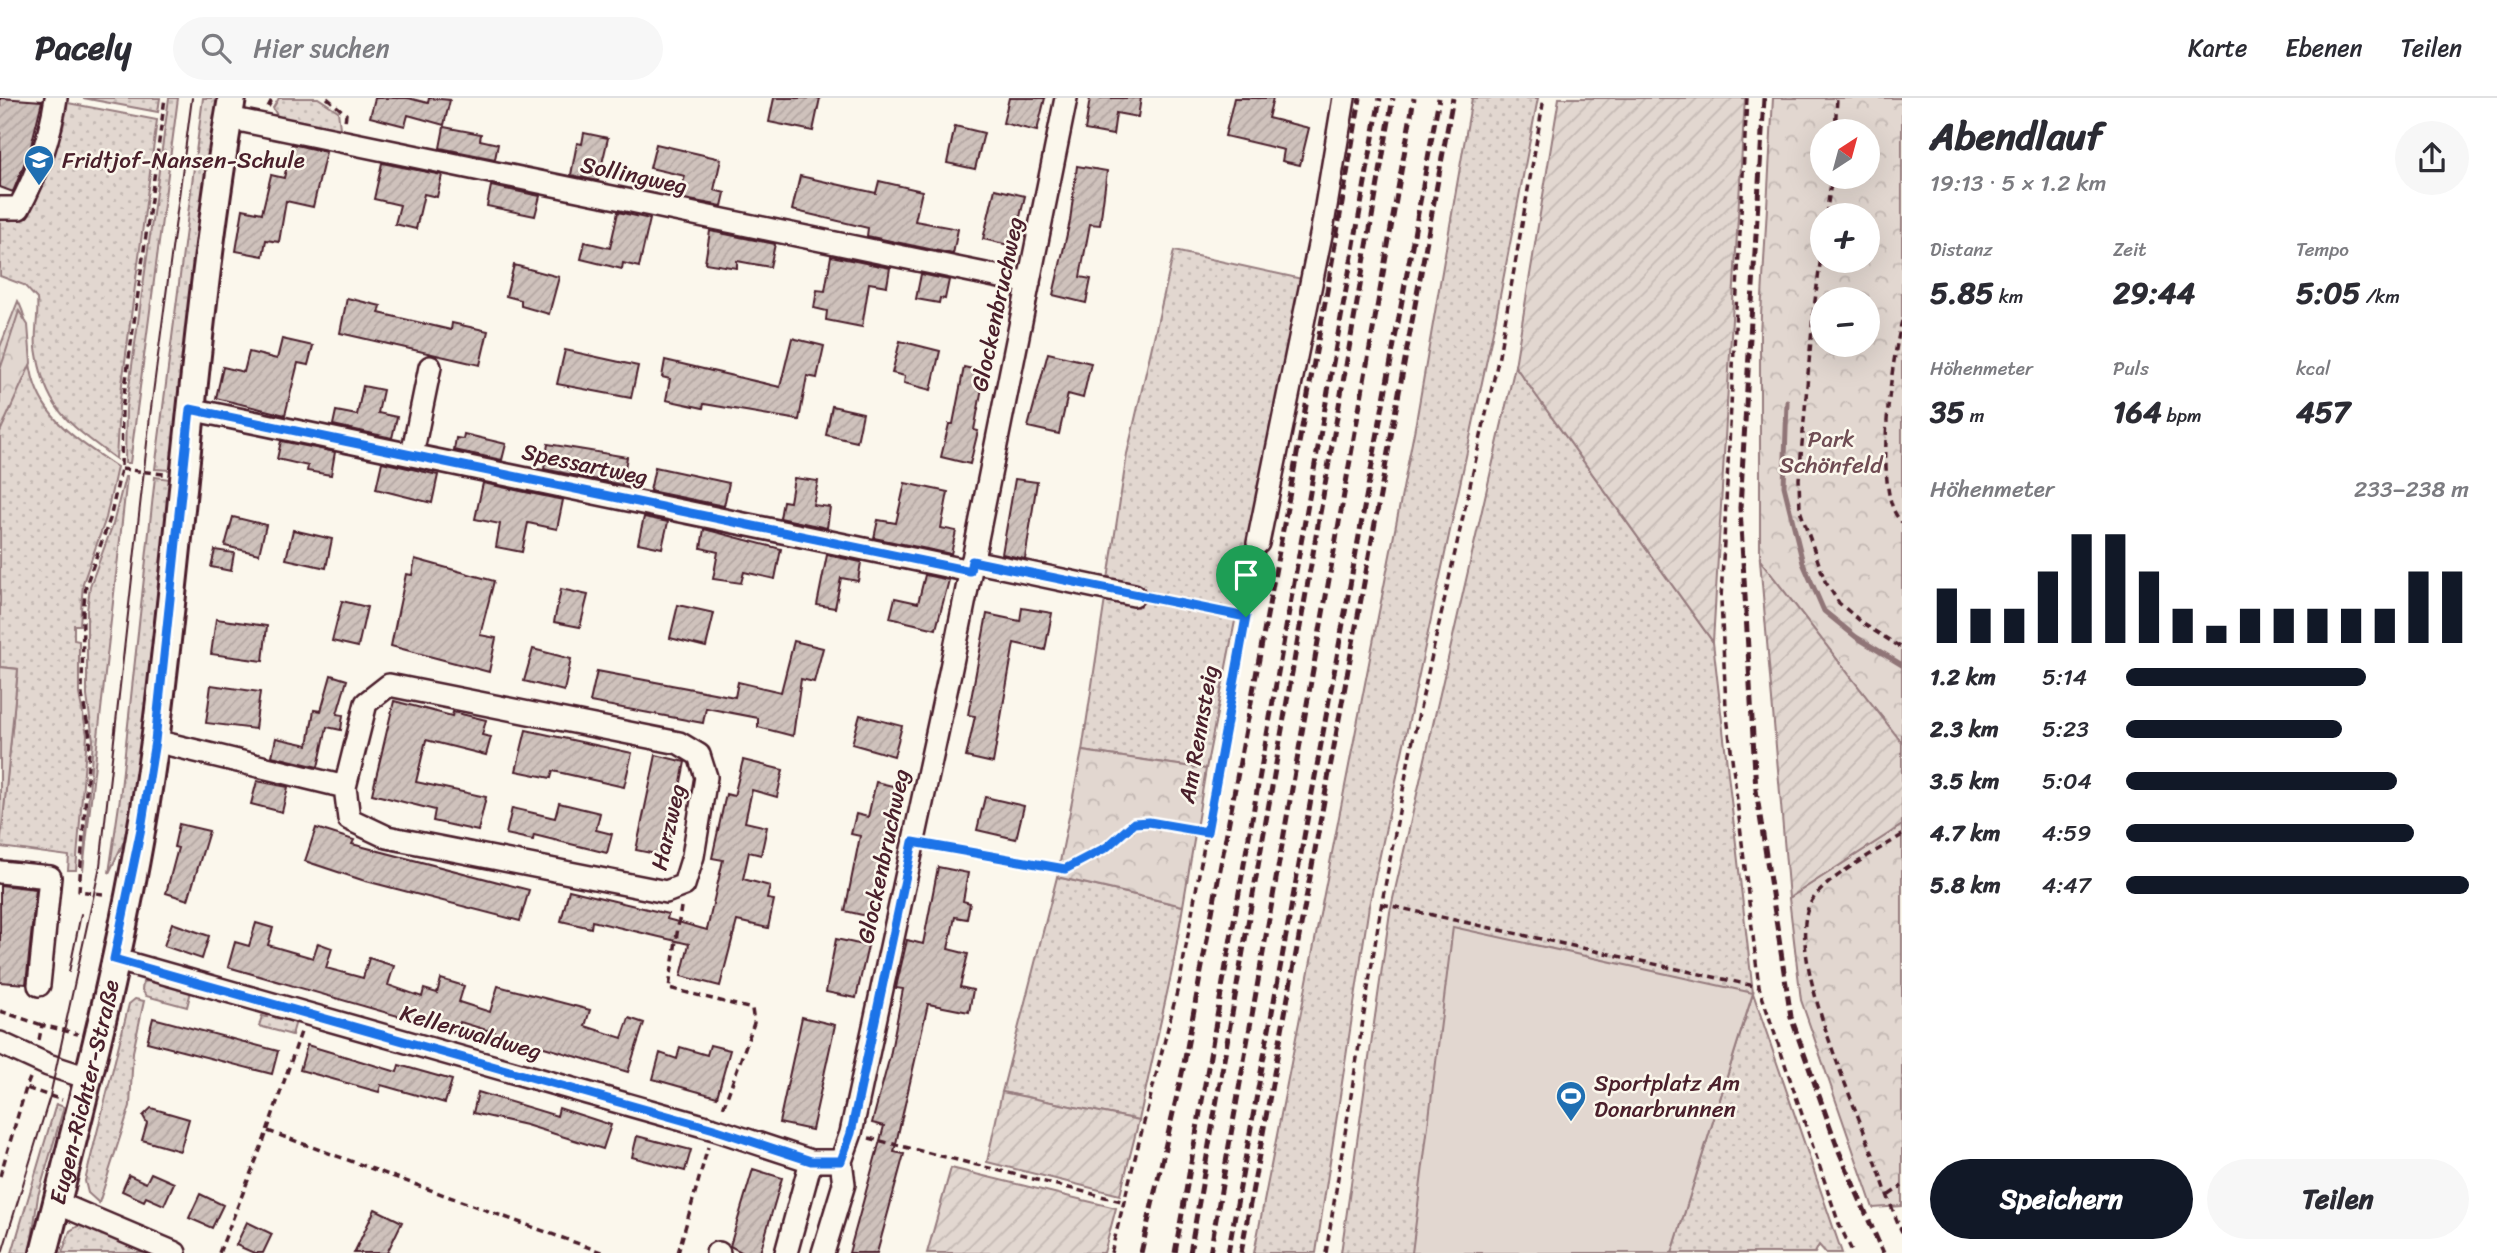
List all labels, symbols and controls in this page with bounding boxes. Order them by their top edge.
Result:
search box [173,17,663,80]
text: Pacely [35,19,131,77]
text: Hier suchen [253,25,390,71]
text: Karte [2188,27,2247,69]
text: Ebenen [2285,27,2363,69]
text: Teilen [2401,27,2462,69]
icon: search [197,29,235,67]
text: Abendlauf [1930,103,2103,170]
north arrow [1810,119,1880,189]
map controls [1810,119,1880,357]
button: share [2395,121,2469,195]
place label: Fridtjof-Nansen-Schule [62,140,305,181]
school or university icon: Fridtjof-Nansen-Schule [22,143,56,187]
street label: Sollingweg [577,144,691,207]
text: 19:13 · 5 × 1.2 km [1930,163,2106,204]
button: + [1810,203,1880,273]
street label: Glockenbruchweg [959,213,1036,395]
text: Distanz [1930,233,1993,266]
text: Zeit [2113,233,2147,266]
text: Tempo [2296,233,2349,266]
text: 5.85 [1930,266,1994,320]
text: 29:44 [2113,266,2195,320]
text: 5:05 [2296,266,2361,320]
text: km [1994,280,2023,313]
text: /km [2361,280,2400,313]
button: − [1810,287,1880,357]
text: Höhenmeter [1930,352,2033,385]
text: Puls [2113,352,2149,385]
text: kcal [2296,352,2331,385]
text: 35 [1930,385,1965,439]
text: 164 [2113,385,2162,439]
text: 457 [2296,385,2350,439]
text: m [1965,399,1984,432]
text: bpm [2162,399,2202,432]
park label: Park Schönfeld [1780,419,1884,486]
street label: Spessartweg [518,431,652,498]
text: Höhenmeter [1930,469,2054,510]
text: 233–238 m [2354,469,2469,510]
pin [1216,545,1276,617]
icon: arrive [1227,556,1265,594]
text: 1.2 km [1930,657,1996,698]
text: 5:14 [2042,657,2087,698]
street label: Am Rennsteig [1166,662,1231,807]
text: 2.3 km [1930,709,1999,750]
text: 5:23 [2042,709,2089,750]
text: 3.5 km [1930,761,1999,802]
text: 5:04 [2042,761,2092,802]
street label: Glockenbruchweg [845,765,922,947]
street label: Harzweg [639,779,698,874]
text: 4.7 km [1930,813,2000,854]
text: 4:59 [2042,813,2092,854]
text: 5.8 km [1930,865,2001,906]
text: 4:47 [2042,865,2091,906]
street label: Eugen-Richter-Straße [37,976,132,1209]
street label: Kellerwaldweg [395,993,547,1072]
place label: Sportplatz Am Donarbrunnen [1594,1063,1740,1130]
sports icon: Sportplatz Am Donarbrunnen [1554,1079,1588,1123]
button: Speichern [1930,1159,2193,1239]
button: Teilen [2207,1159,2469,1239]

